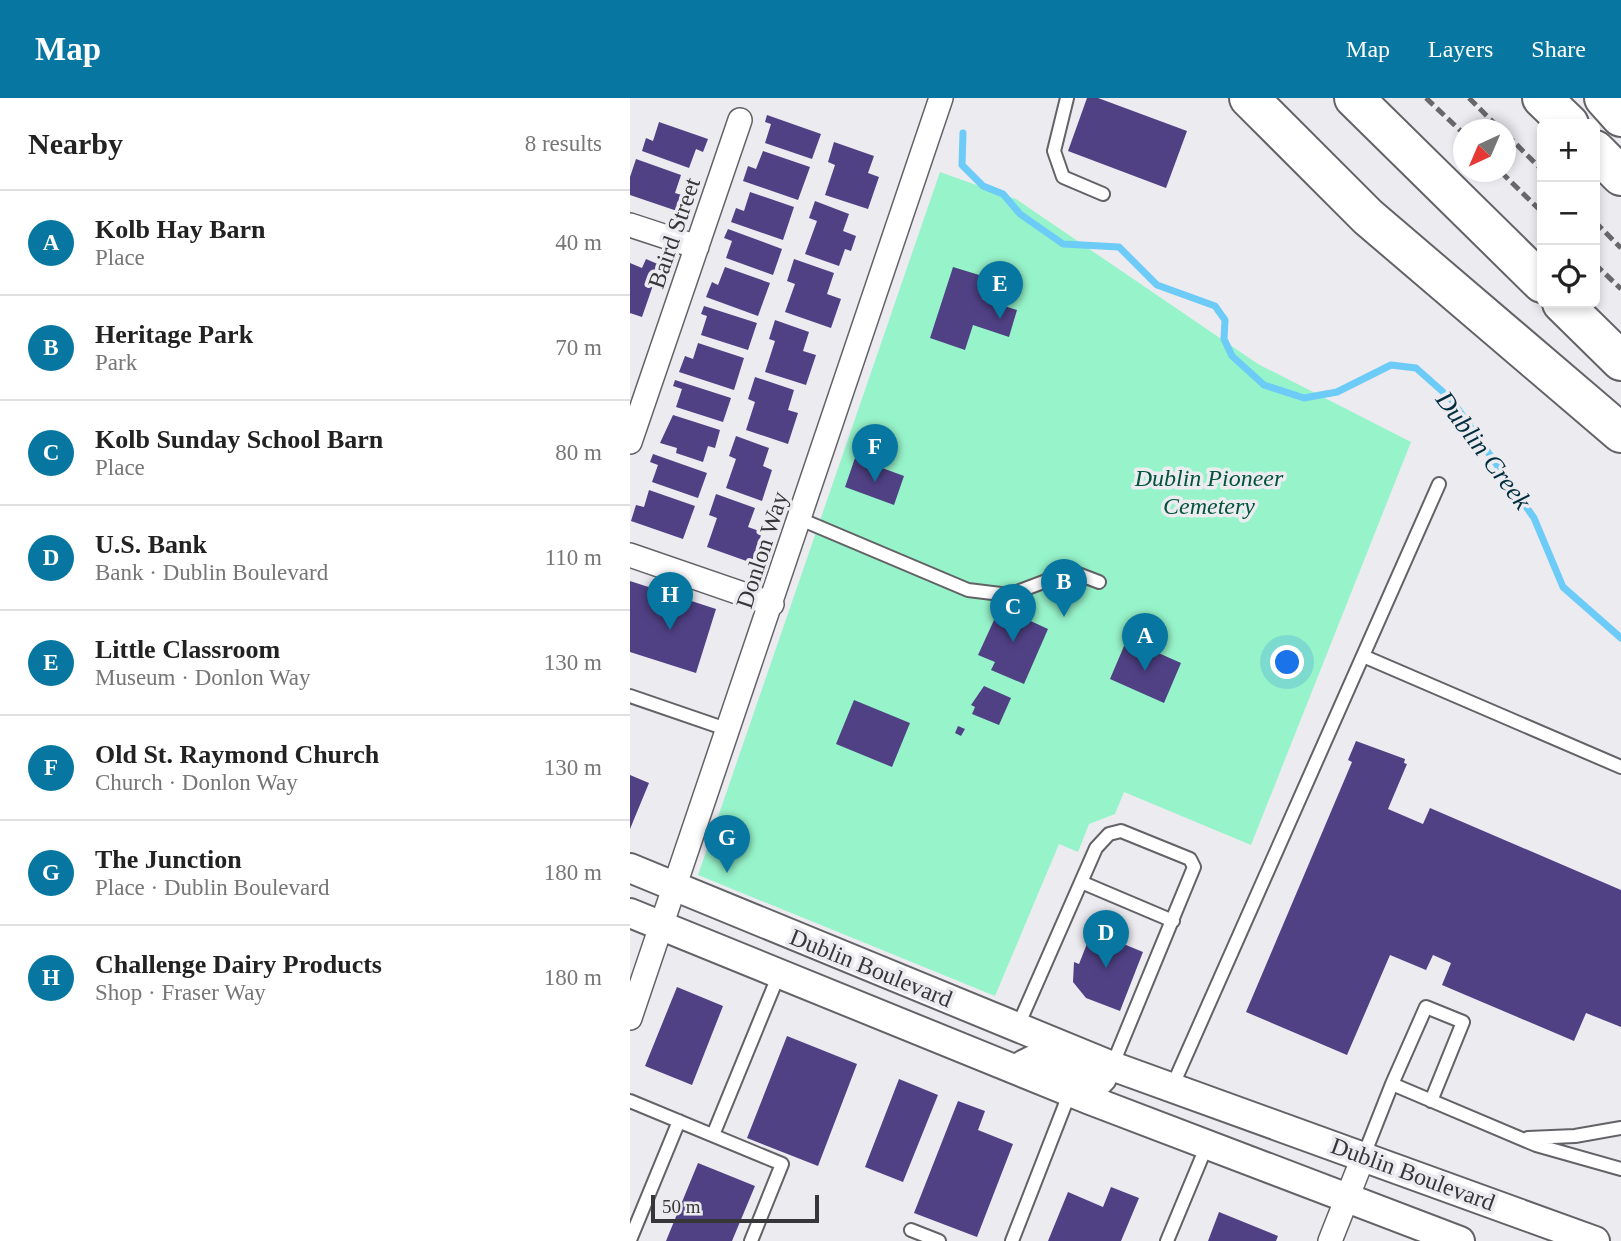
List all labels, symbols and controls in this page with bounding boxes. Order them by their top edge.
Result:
text: Map [35,31,101,67]
text: Map [1346,36,1390,62]
text: Layers [1428,36,1493,62]
text: Share [1531,36,1586,62]
north arrow [1453,119,1516,182]
map controls [1537,119,1600,308]
button: + [1537,119,1600,182]
text: Nearby [28,127,123,160]
text: 8 results [525,131,602,156]
street label: Baird Street [643,174,705,292]
button: − [1537,182,1600,245]
text: Kolb Hay Barn [95,215,265,244]
text: A [43,230,59,255]
text: 40 m [555,230,602,255]
text: Place [95,245,145,270]
button: locate [1537,245,1600,308]
pin: E [977,261,1023,319]
text: Heritage Park [95,320,253,349]
text: B [43,335,59,360]
text: 70 m [555,335,602,360]
text: Park [95,350,137,375]
water label: Dublin Creek [1429,385,1538,515]
pin: F [852,424,898,482]
text: Kolb Sunday School Barn [95,425,383,454]
text: C [43,440,59,465]
text: 80 m [555,440,602,465]
text: Place [95,455,145,480]
park label: Dublin Pioneer Cemetery [1134,465,1284,519]
street label: Donlon Way [731,488,793,612]
text: U.S. Bank [95,530,207,559]
text: D [43,545,59,570]
text: 110 m [545,545,602,570]
pin: B [1041,559,1087,617]
text: Bank · Dublin Boulevard [95,560,328,585]
pin: H [647,572,693,630]
pin: C [990,584,1036,642]
pin: A [1122,613,1168,671]
text: Little Classroom [95,635,280,664]
your location [1270,645,1304,679]
text: E [43,650,59,675]
text: 130 m [544,650,602,675]
text: Museum · Donlon Way [95,665,311,690]
text: Old St. Raymond Church [95,740,379,769]
text: F [44,755,58,780]
text: 130 m [544,755,602,780]
text: Church · Donlon Way [95,770,298,795]
pin: G [704,815,750,873]
text: The Junction [95,845,242,874]
text: G [42,860,60,885]
text: 180 m [544,860,602,885]
text: Place · Dublin Boulevard [95,875,329,900]
pin: D [1083,910,1129,968]
street label: Dublin Boulevard [786,924,956,1012]
text: Challenge Dairy Products [95,950,382,979]
text: H [42,965,60,990]
text: 180 m [544,965,602,990]
text: Shop · Fraser Way [95,980,266,1005]
street label: Dublin Boulevard [1327,1132,1499,1216]
scale bar [651,1192,819,1224]
text: 50 m [662,1196,701,1217]

